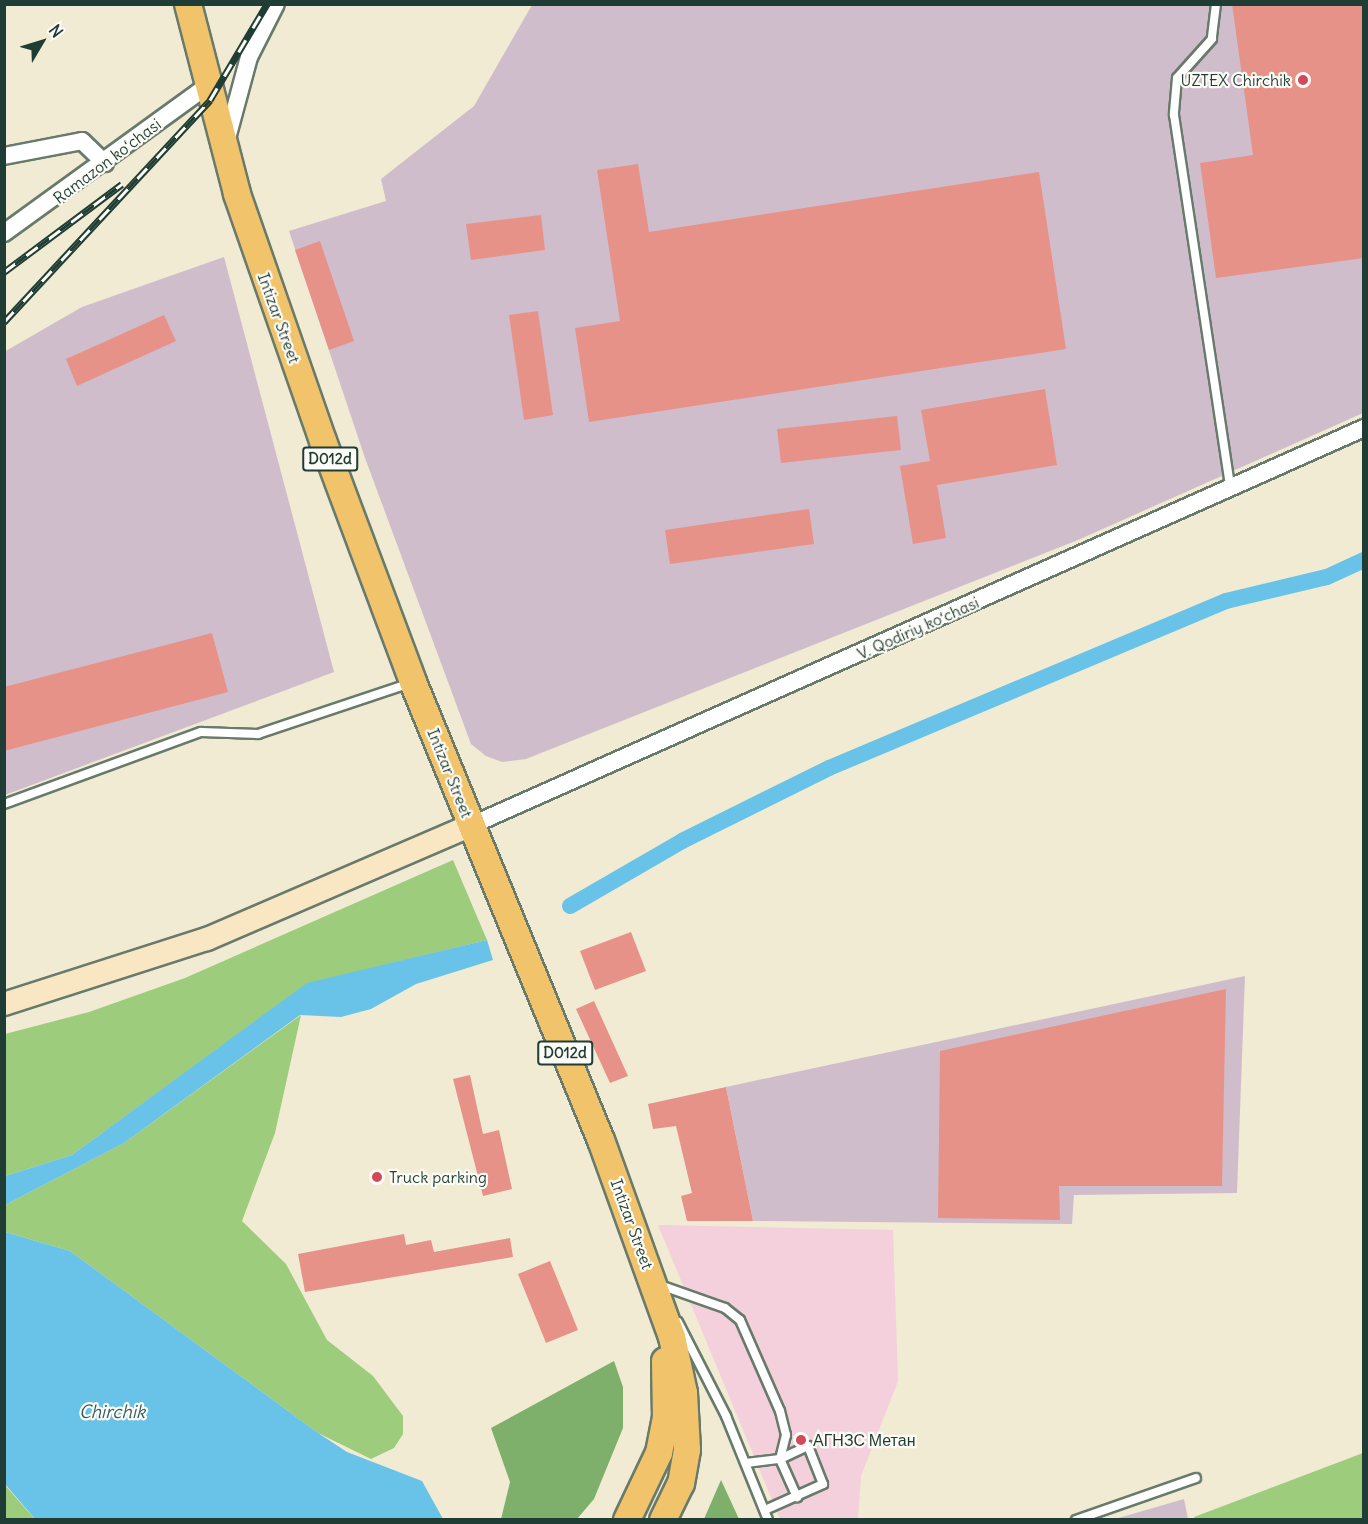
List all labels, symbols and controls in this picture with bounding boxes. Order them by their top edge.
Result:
north arrow [12,12,72,72]
text: N [45,20,67,41]
place label: UZTEX Chirchik [1181,70,1291,90]
marker: UZTEX Chirchik [1296,73,1310,87]
street label: Ramazon ko‘chasi [49,114,165,208]
street label: Intizar Street [254,270,304,366]
road number: D012d [302,447,358,471]
street label: V. Qodiriy ko‘chasi [854,593,982,663]
street label: Intizar Street [423,726,477,820]
road number: D012d [536,1041,594,1065]
place label: Truck parking [389,1167,487,1187]
marker: Truck parking [370,1170,384,1184]
street label: Intizar Street [607,1176,657,1272]
water label: Chirchik [79,1401,145,1423]
place label: АГНЗС Метан [813,1430,915,1450]
marker: АГНЗС Метан [794,1433,808,1447]

